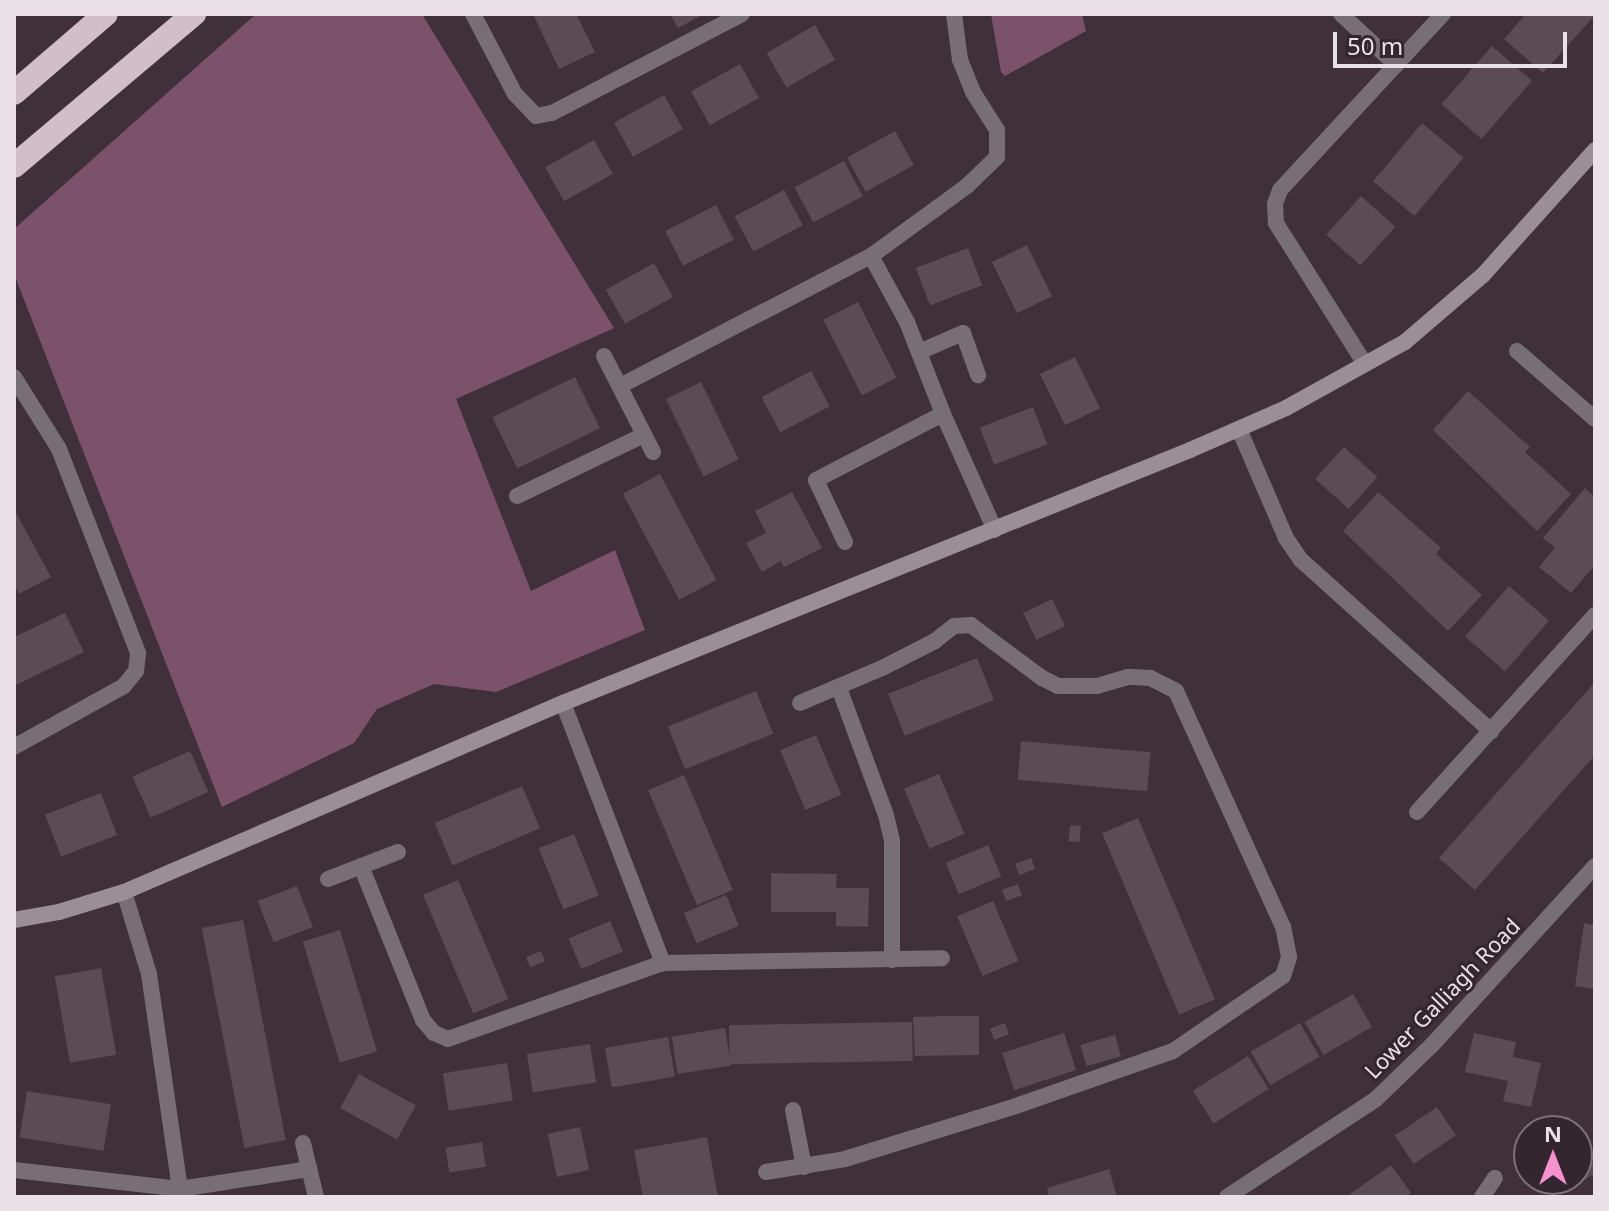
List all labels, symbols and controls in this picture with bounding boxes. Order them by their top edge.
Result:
scale bar [1337,16,1571,66]
text: 50 m [1347,29,1403,62]
street label: Lower Galliagh Road [1359,912,1525,1084]
north arrow [1513,1115,1593,1195]
text: N [1544,1118,1562,1148]

